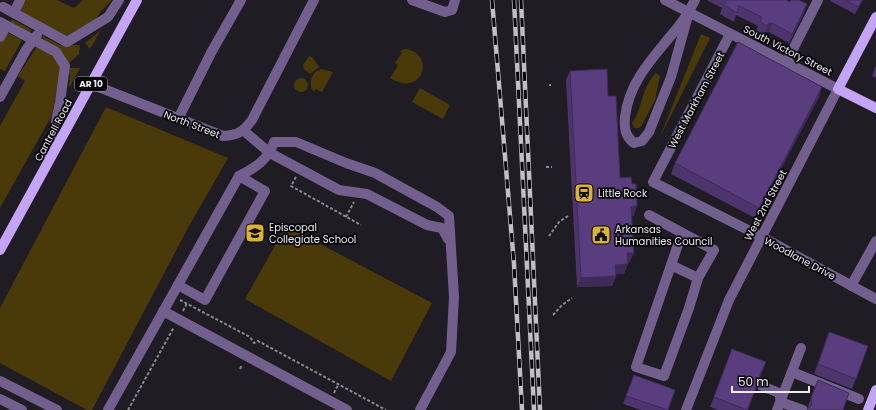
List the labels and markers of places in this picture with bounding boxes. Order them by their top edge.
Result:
station icon: Little Rock [573,182,595,204]
place label: Little Rock [598,186,648,201]
place label: Episcopal Collegiate School [269,220,356,247]
school or university icon: Episcopal Collegiate School [244,222,266,244]
place label: Arkansas Humanities Council [615,222,712,249]
public building icon: Arkansas Humanities Council [590,224,612,246]

